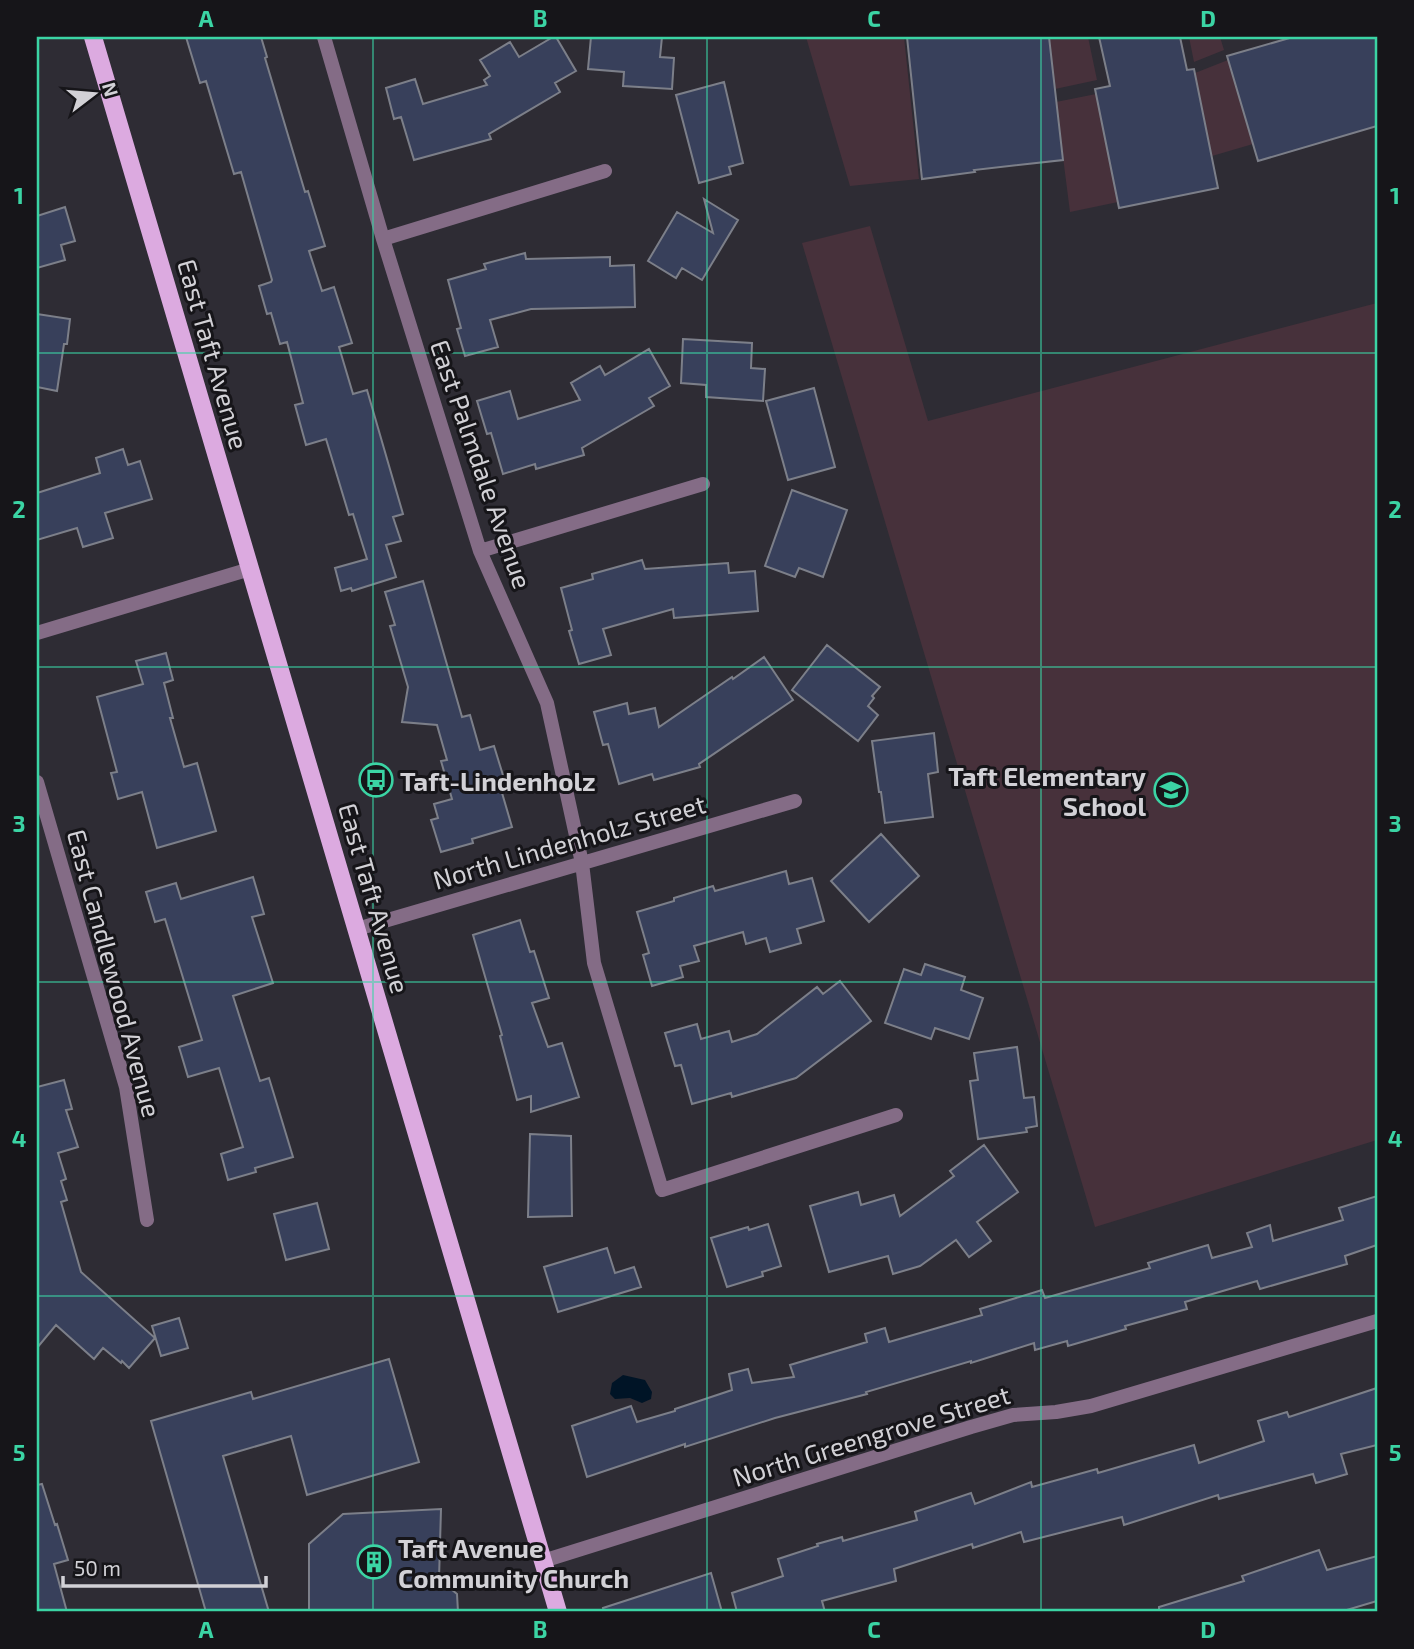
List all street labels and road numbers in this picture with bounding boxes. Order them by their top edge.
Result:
street label: East Taft Avenue [172,255,256,453]
street label: East Palmdale Avenue [425,336,539,592]
street label: North Lindenholz Street [429,787,709,895]
street label: East Taft Avenue [333,799,417,997]
street label: East Candlewood Avenue [62,826,168,1120]
street label: North Greengrove Street [728,1378,1014,1492]

